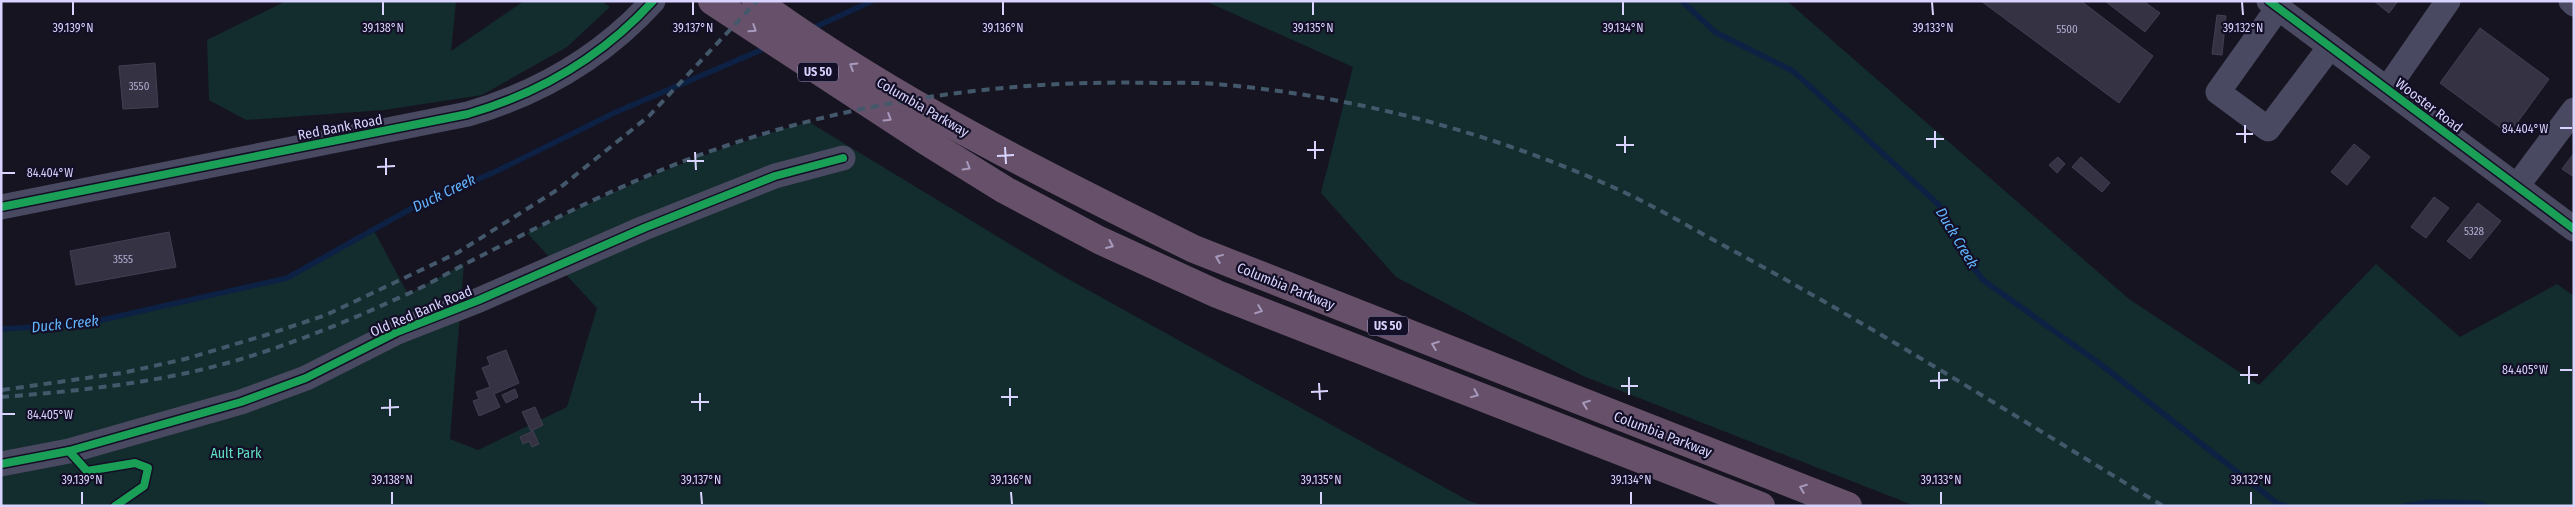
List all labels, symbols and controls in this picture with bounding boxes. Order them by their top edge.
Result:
text: 39.139°N [52,21,94,35]
text: 39.138°N [362,21,404,35]
text: 39.137°N [673,21,713,35]
text: 39.136°N [982,21,1024,35]
text: 39.135°N [1293,21,1333,35]
text: 39.134°N [1602,21,1644,35]
text: 39.133°N [1913,21,1953,35]
text: 39.132°N [2223,21,2263,35]
one-way arrow [747,23,756,32]
house number: 5500 [2056,23,2078,36]
road number: US 50 [798,62,838,82]
one-way arrow [850,63,859,72]
street label: Columbia Parkway [874,74,973,141]
street label: Wooster Road [2392,75,2466,136]
house number: 3550 [129,80,150,93]
street label: Red Bank Road [296,111,384,144]
one-way arrow [883,112,892,121]
text: 84.404°W [2502,122,2548,136]
one-way arrow [962,160,971,170]
text: 84.404°W [27,166,73,180]
water label: Duck Creek [410,170,479,216]
water label: Duck Creek [1932,204,1982,272]
house number: 5328 [2464,225,2485,238]
one-way arrow [1105,238,1114,249]
house number: 3555 [113,253,133,266]
one-way arrow [1215,254,1223,264]
street label: Columbia Parkway [1234,259,1338,314]
street label: Old Red Bank Road [368,282,475,341]
one-way arrow [1254,303,1263,314]
water label: Duck Creek [30,311,100,336]
road number: US 50 [1368,316,1408,336]
one-way arrow [1431,340,1439,350]
text: 84.405°W [2502,363,2548,377]
one-way arrow [1471,389,1479,399]
one-way arrow [1582,400,1591,410]
text: 84.405°W [27,408,73,422]
street label: Columbia Parkway [1611,408,1715,461]
park label: Ault Park [210,445,262,462]
text: 39.139°N [61,473,103,487]
text: 39.138°N [371,473,413,487]
text: 39.137°N [681,473,721,487]
text: 39.136°N [990,473,1032,487]
text: 39.135°N [1301,473,1341,487]
text: 39.134°N [1610,473,1652,487]
text: 39.133°N [1921,473,1961,487]
text: 39.132°N [2231,473,2271,487]
one-way arrow [1799,484,1807,494]

